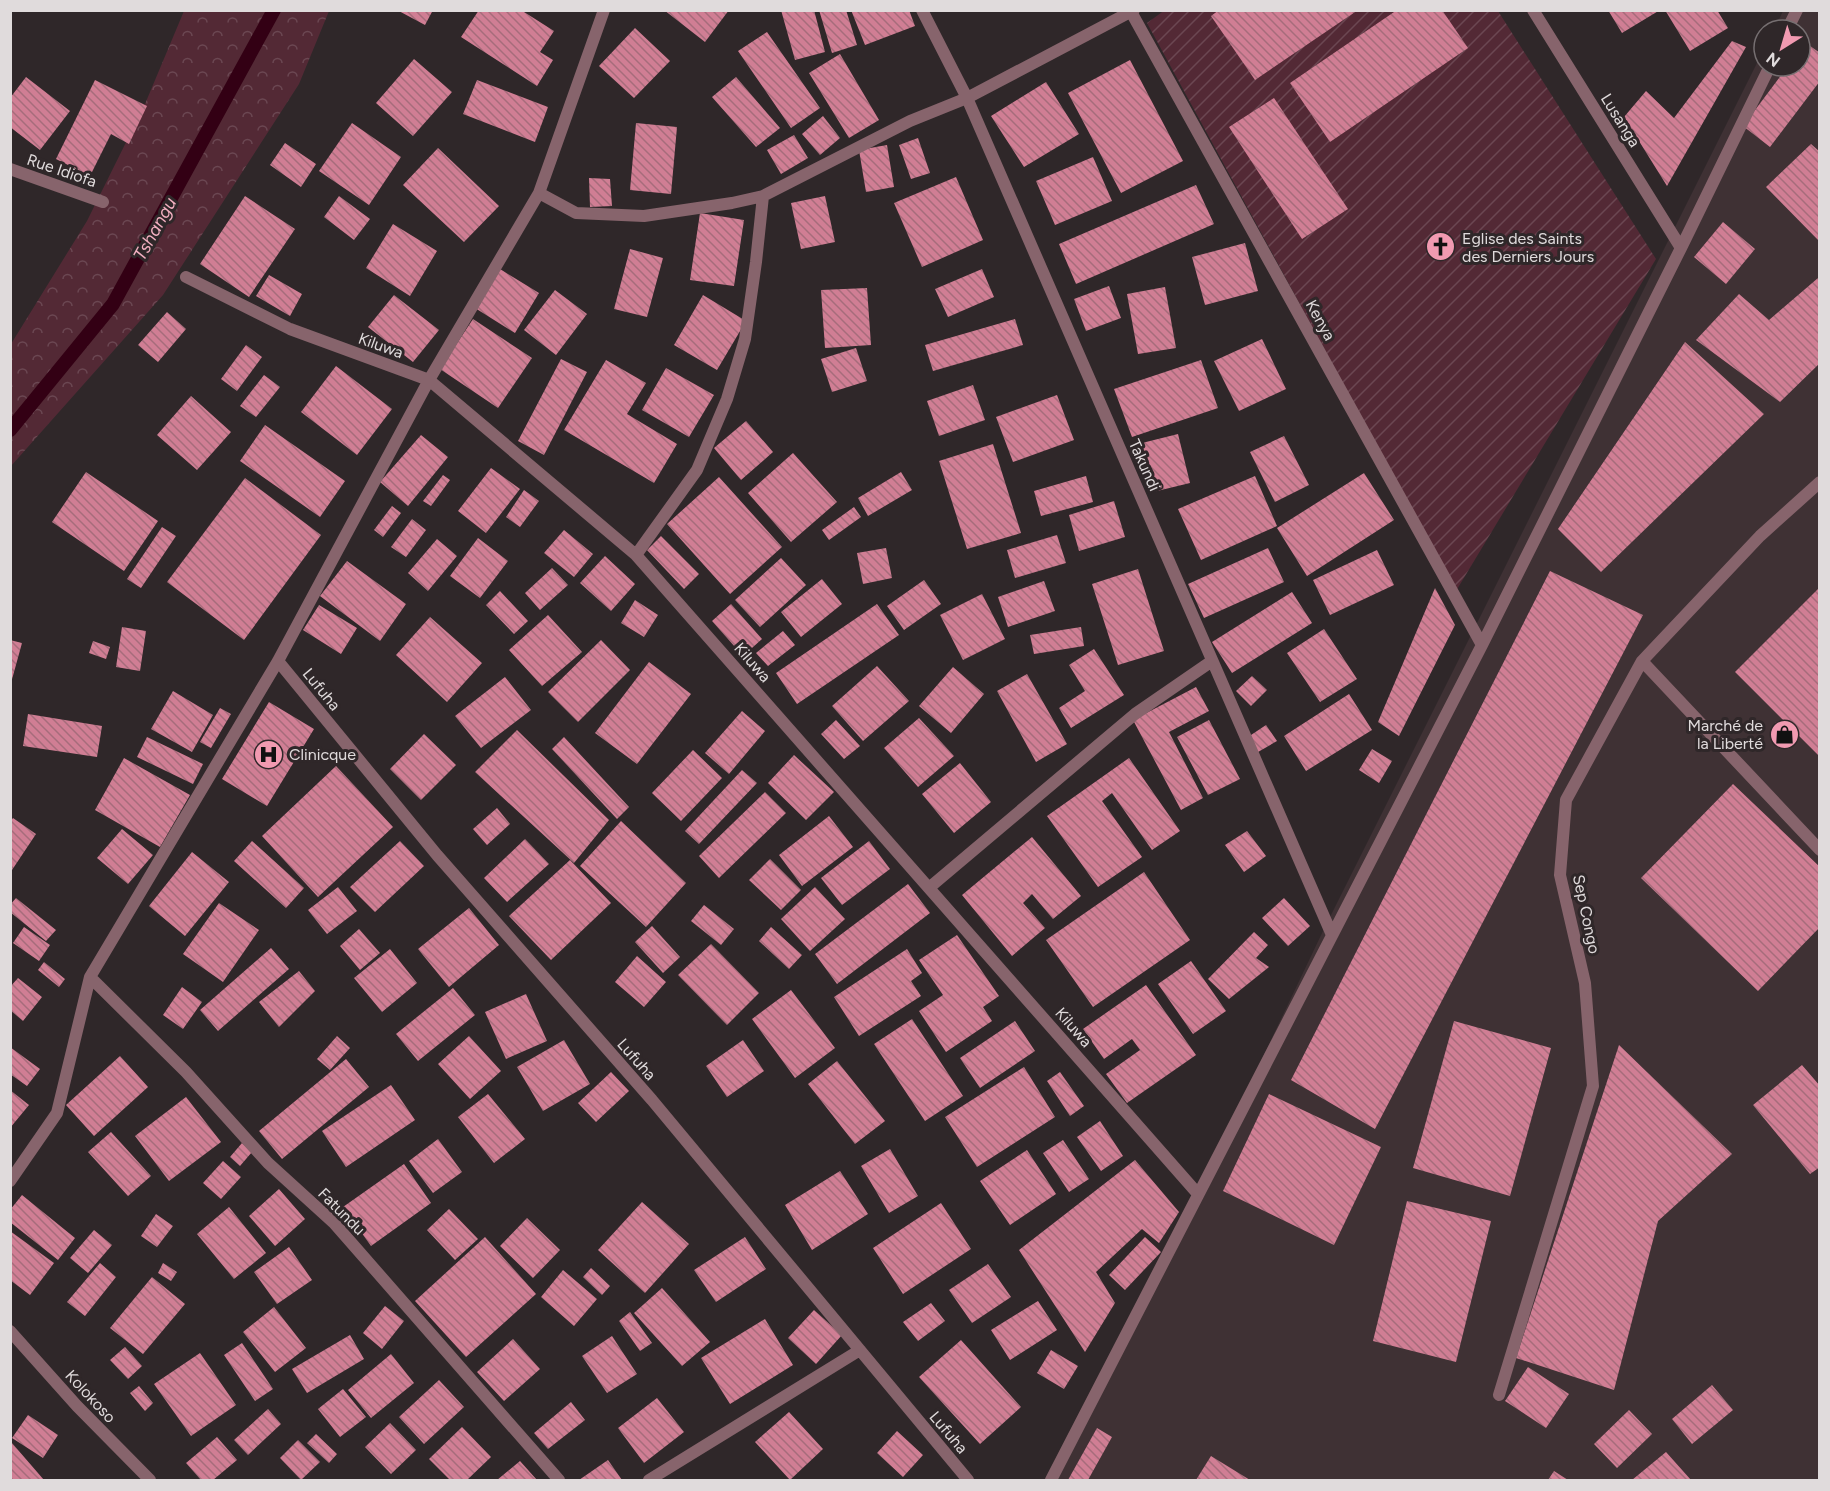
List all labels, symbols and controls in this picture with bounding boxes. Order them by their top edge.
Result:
north arrow [1752,18,1812,78]
text: N [1763,48,1784,71]
street label: Lusanga [1597,90,1644,150]
street label: Rue Idiofa [25,150,99,191]
water label: Tshangu [129,194,181,264]
place label: Eglise des Saints des Derniers Jours [1462,229,1594,266]
church icon: Eglise des Saints des Derniers Jours [1425,231,1457,263]
street label: Kenya [1302,297,1339,344]
street label: Kiluwa [356,329,406,362]
street label: Takundi [1125,436,1164,494]
street label: Kiluwa [730,639,775,686]
street label: Lufuha [299,664,344,714]
place label: Marché de la Liberté [1687,716,1763,753]
shop icon: Marché de la Liberté [1768,718,1800,750]
hospital icon: Clinicque [252,738,284,770]
place label: Clinicque [289,745,356,764]
street label: Sep Congo [1569,873,1604,955]
street label: Kiluwa [1051,1004,1096,1051]
street label: Lufuha [613,1035,660,1084]
street label: Fatundu [314,1184,369,1239]
street label: Kolokoso [61,1366,120,1427]
street label: Lufuha [926,1407,972,1457]

